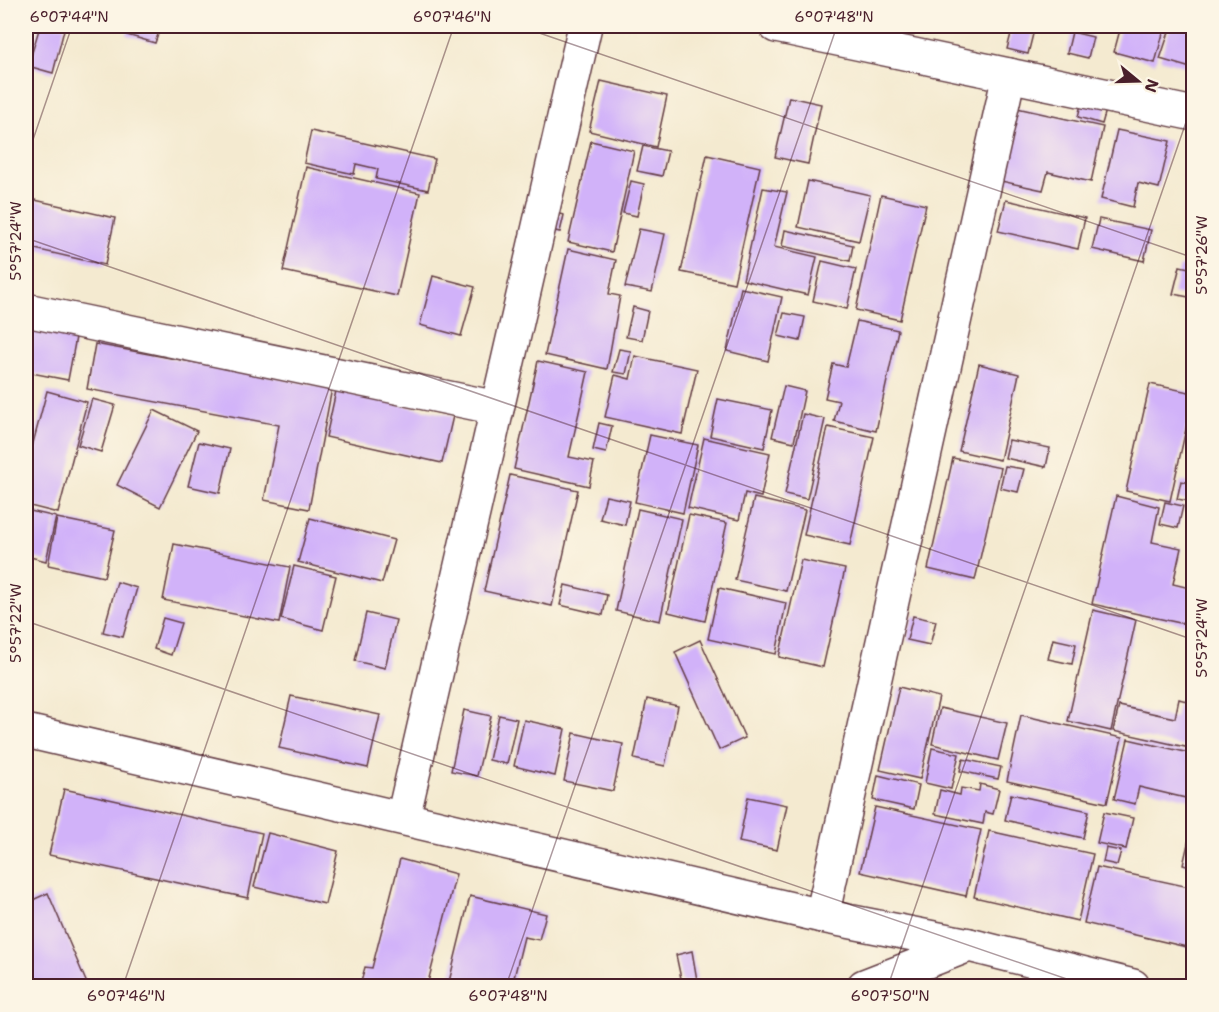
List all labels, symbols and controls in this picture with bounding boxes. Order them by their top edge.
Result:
text: 6°07'44"N [29,7,109,27]
text: 6°07'46"N [413,7,491,27]
text: 6°07'48"N [794,7,874,27]
north arrow [1108,51,1168,111]
text: N [1140,76,1164,95]
text: 5°57'24"W [6,201,26,281]
text: 5°57'26"W [1192,215,1212,295]
text: 5°57'22"W [6,583,26,663]
text: 5°57'24"W [1192,598,1212,678]
text: 6°07'46"N [87,986,165,1006]
text: 6°07'48"N [468,986,548,1006]
text: 6°07'50"N [850,986,930,1006]

